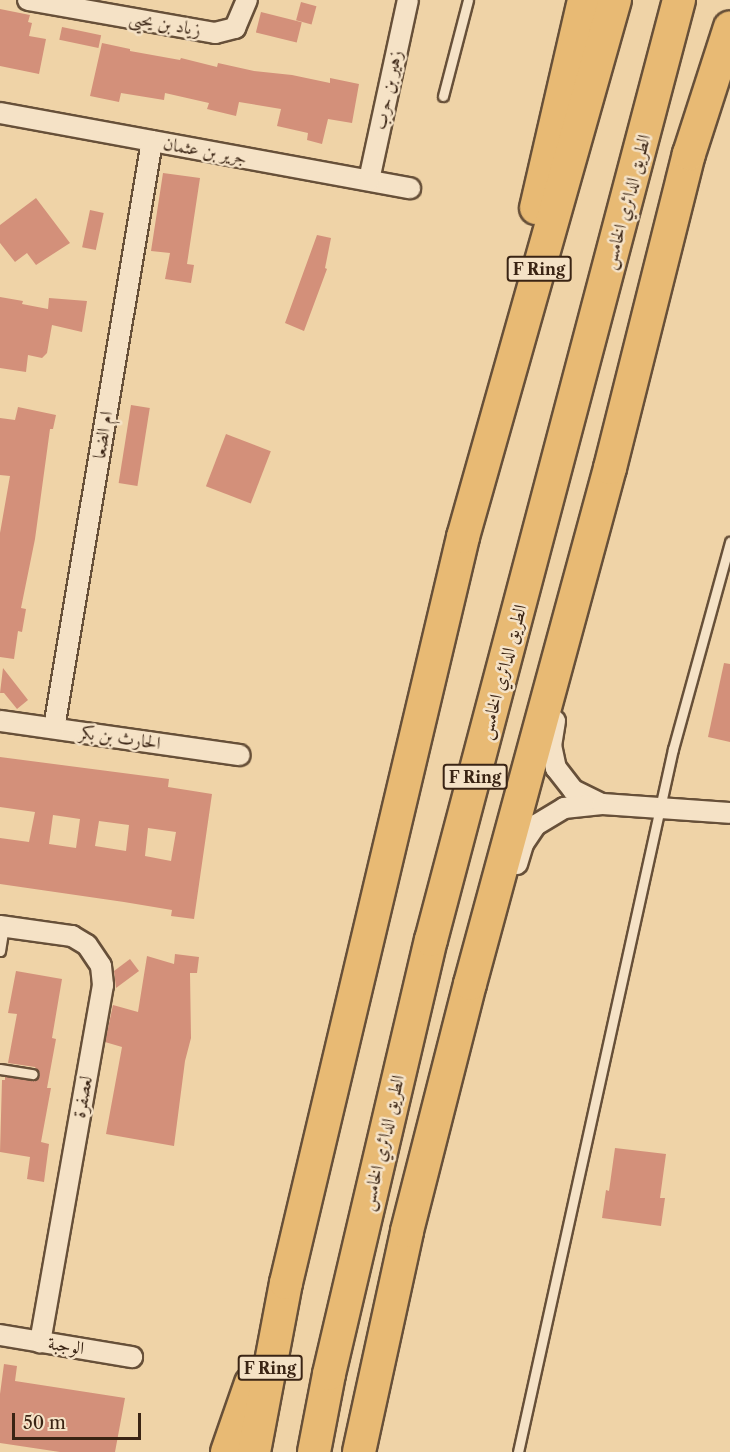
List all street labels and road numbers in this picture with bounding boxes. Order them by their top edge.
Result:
street label: زياد بن يحيى [127,7,203,41]
street label: زهير بن حرب [369,48,407,132]
street label: الطريق الدائري الخامس [599,132,655,272]
street label: جرير بن عثمان [161,133,249,169]
road number: F Ring [506,256,572,282]
street label: ام الضعا [89,410,117,460]
street label: الطريق الدائري الخامس [475,602,531,742]
street label: الحارث بن بكر [78,722,162,754]
road number: F Ring [442,764,508,790]
street label: الطريق الدائري الخامس [357,1073,409,1213]
street label: لعصفرة [69,1074,97,1120]
street label: الوجبة [46,1332,86,1360]
road number: F Ring [237,1355,303,1381]

